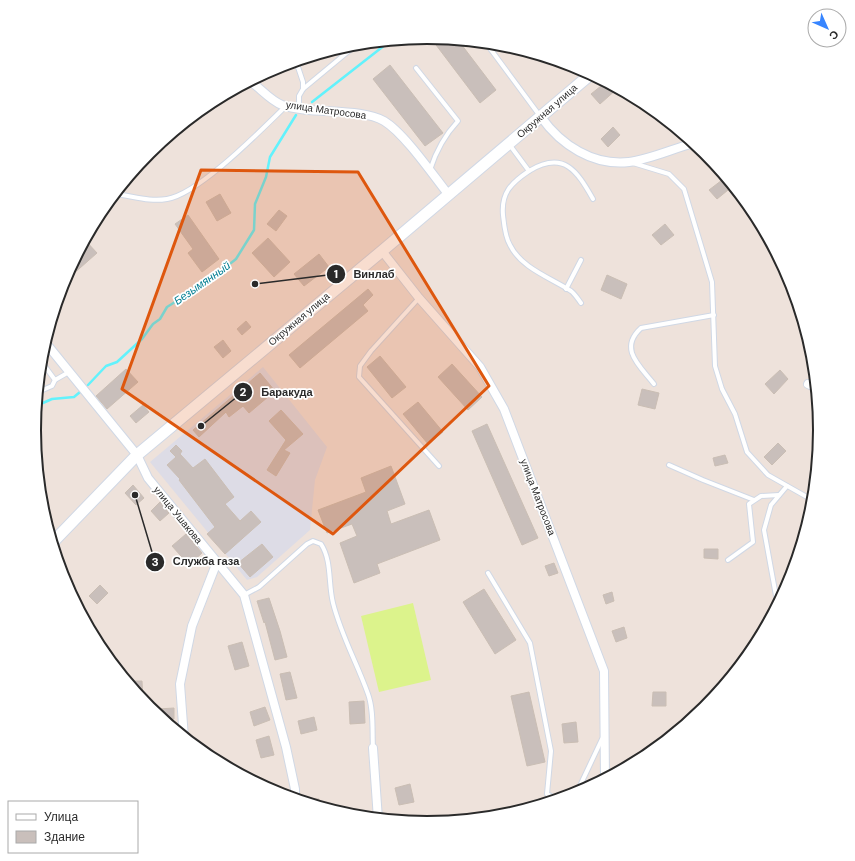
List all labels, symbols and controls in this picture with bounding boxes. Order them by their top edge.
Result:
north arrow [807,8,847,48]
text: С [826,27,842,43]
street label: Окружная улица [514,81,580,141]
street label: улица Матросова [285,98,367,122]
water label: Безымянный [171,258,233,308]
callout: Винлаб [326,263,403,286]
text: 1 [334,266,338,282]
text: Винлаб [353,267,395,281]
street label: Окружная улица [266,289,333,348]
callout: Баракуда [233,380,320,403]
text: 2 [240,384,247,400]
text: Баракуда [261,385,314,399]
street label: улица Матросова [517,457,559,538]
street label: улица Ушакова [151,484,205,547]
callout: Служба газа [145,550,247,573]
text: 3 [151,554,159,570]
text: Служба газа [173,554,240,568]
legend [8,801,138,853]
text: Улица [44,809,78,825]
text: Здание [44,829,85,845]

